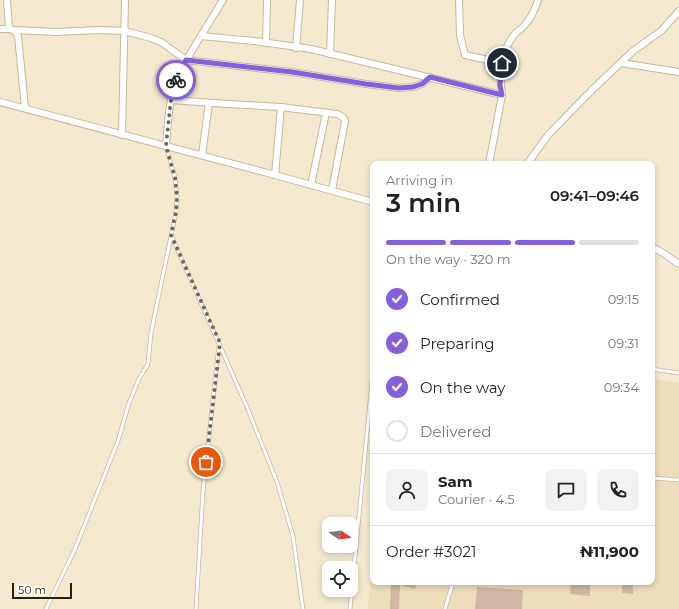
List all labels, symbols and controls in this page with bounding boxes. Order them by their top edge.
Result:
pin [485,46,519,80]
icon: home [491,52,513,74]
courier [156,60,196,100]
icon: bike [165,69,187,91]
text: Arriving in [386,172,453,188]
text: 09:41–09:46 [550,186,639,205]
text: 3 min [386,187,461,219]
text: On the way · 320 m [386,251,511,267]
icon: check [386,288,408,310]
text: Confirmed [420,290,500,309]
text: 09:15 [608,291,639,307]
icon: check [386,332,408,354]
text: Preparing [420,334,495,353]
text: 09:31 [608,335,639,351]
icon: check [386,376,408,398]
text: On the way [420,378,505,397]
text: 09:34 [604,379,639,395]
text: Delivered [420,422,492,441]
pin [189,445,223,479]
icon: bag [195,451,217,473]
button: person [386,469,428,511]
button: chat [545,469,587,511]
button: phone [597,469,639,511]
text: Sam [438,472,473,491]
text: Courier · 4.5 [438,491,515,507]
north arrow [322,517,358,553]
map controls [322,517,358,597]
text: Order #3021 [386,542,476,561]
text: ₦11,900 [580,542,639,561]
button: locate [322,561,358,597]
scale bar [12,581,72,600]
text: 50 m [18,583,46,597]

